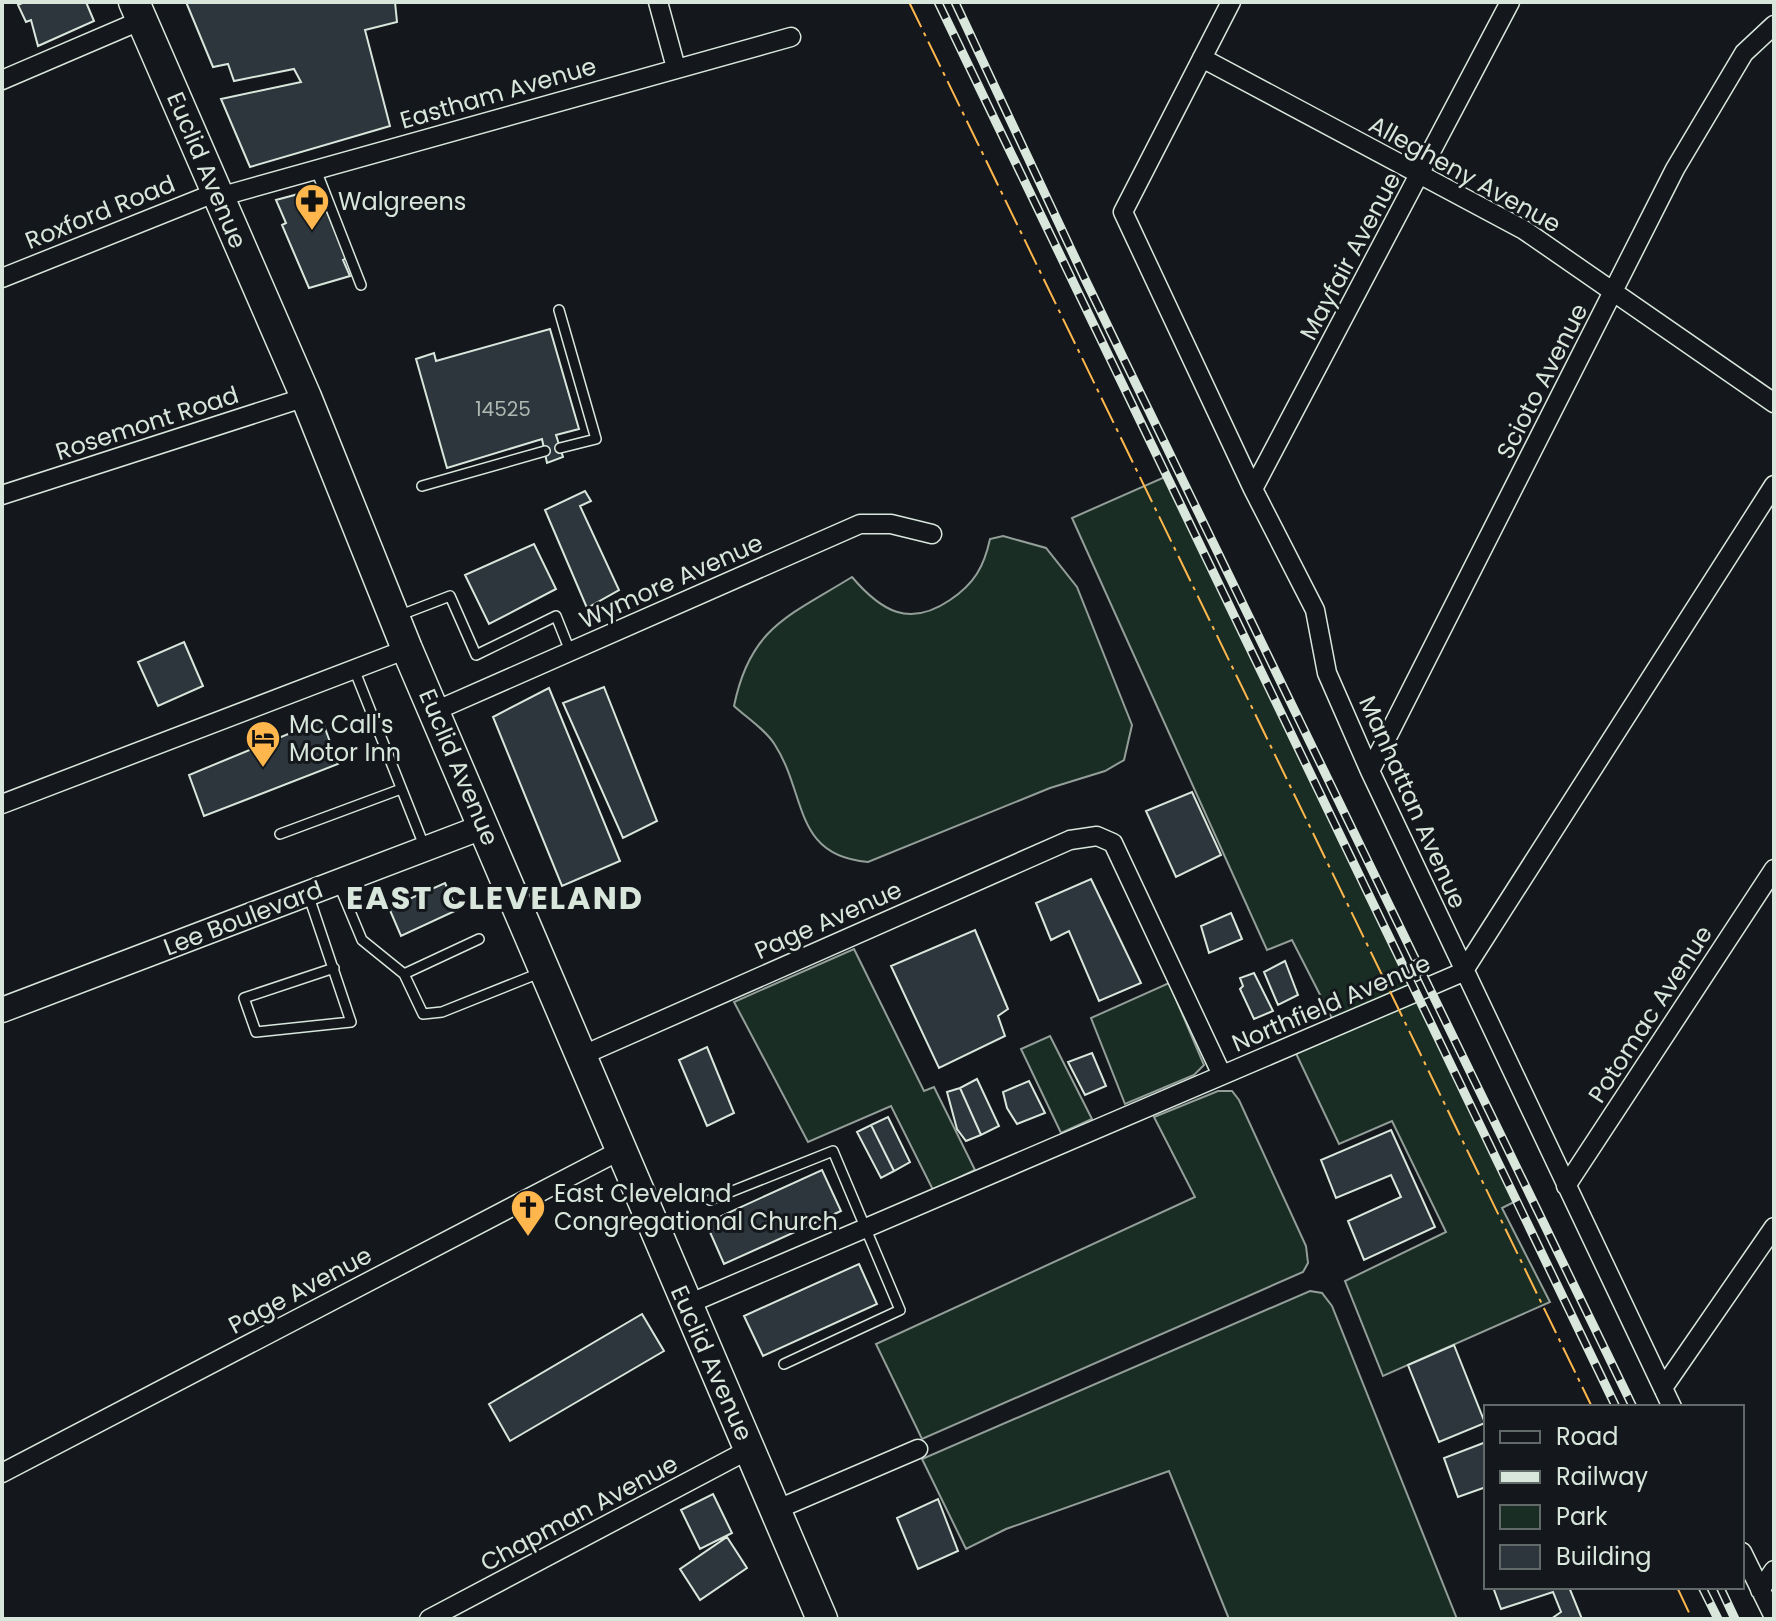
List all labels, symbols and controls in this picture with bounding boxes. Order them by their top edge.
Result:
street label: Eastham Avenue [396,49,600,137]
street label: Euclid Avenue [159,87,255,253]
street label: Allegheny Avenue [1363,108,1567,240]
street label: Mayfair Avenue [1292,166,1408,346]
street label: Roxford Road [20,167,180,257]
pharmacy icon: Walgreens [293,182,331,232]
place label: Walgreens [338,185,466,218]
street label: Scioto Avenue [1489,298,1595,464]
street label: Rosemont Road [51,378,243,468]
house number: 14525 [475,395,531,423]
street label: Wymore Avenue [574,526,768,636]
street label: Euclid Avenue [411,684,507,850]
street label: Manhattan Avenue [1351,690,1475,914]
place label: Mc Call's Motor Inn [289,708,401,769]
hotel icon: Mc Call's Motor Inn [244,719,282,769]
street label: Lee Boulevard [159,873,327,963]
street label: Page Avenue [749,873,907,967]
district label: EAST CLEVELAND [346,875,644,920]
street label: Potomac Avenue [1580,919,1720,1109]
street label: Northfield Avenue [1227,946,1435,1060]
place label: East Cleveland Congregational Church [554,1177,838,1238]
church icon: East Cleveland Congregational Church [509,1188,547,1238]
street label: Page Avenue [223,1238,377,1342]
street label: Euclid Avenue [663,1280,761,1446]
legend [1484,1405,1744,1589]
text: Road [1556,1420,1618,1453]
street label: Chapman Avenue [474,1447,684,1579]
text: Railway [1556,1460,1649,1493]
text: Park [1556,1500,1608,1533]
text: Building [1556,1540,1652,1573]

